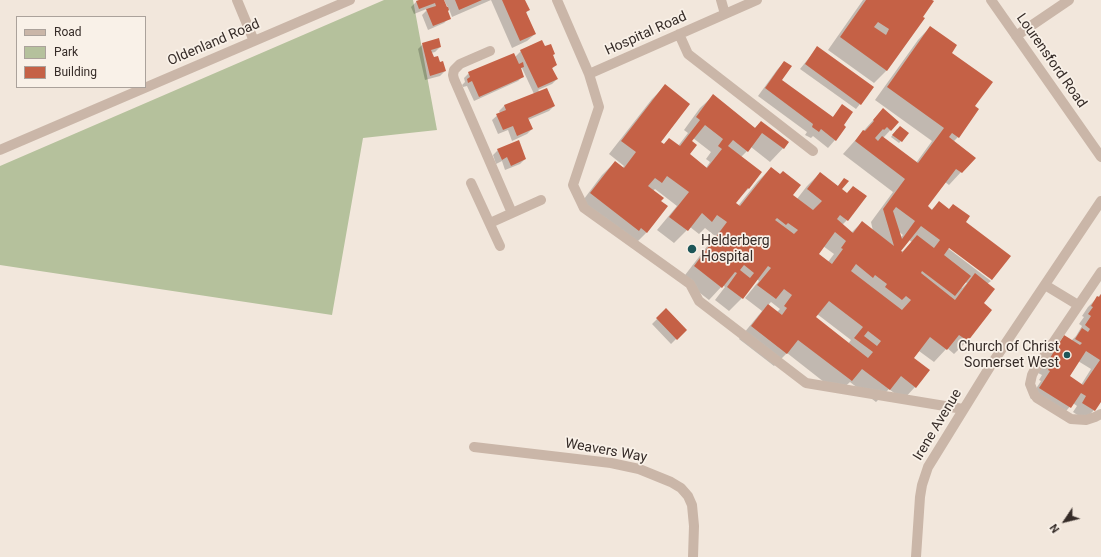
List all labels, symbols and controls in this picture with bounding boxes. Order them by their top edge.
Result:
street label: Hospital Road [603,8,689,60]
street label: Lourensford Road [1012,11,1090,111]
legend [16,16,146,88]
street label: Oldenland Road [165,16,263,70]
text: Road [54,25,82,39]
text: Park [54,45,78,59]
text: Building [54,65,97,79]
place label: Helderberg Hospital [701,233,770,266]
marker: Helderberg Hospital [686,243,698,255]
place label: Church of Christ Somerset West [958,339,1059,372]
marker: Church of Christ Somerset West [1062,350,1072,360]
street label: Irene Avenue [910,386,966,464]
street label: Weavers Way [564,436,648,466]
north arrow [1045,501,1085,541]
text: N [1047,521,1062,535]

